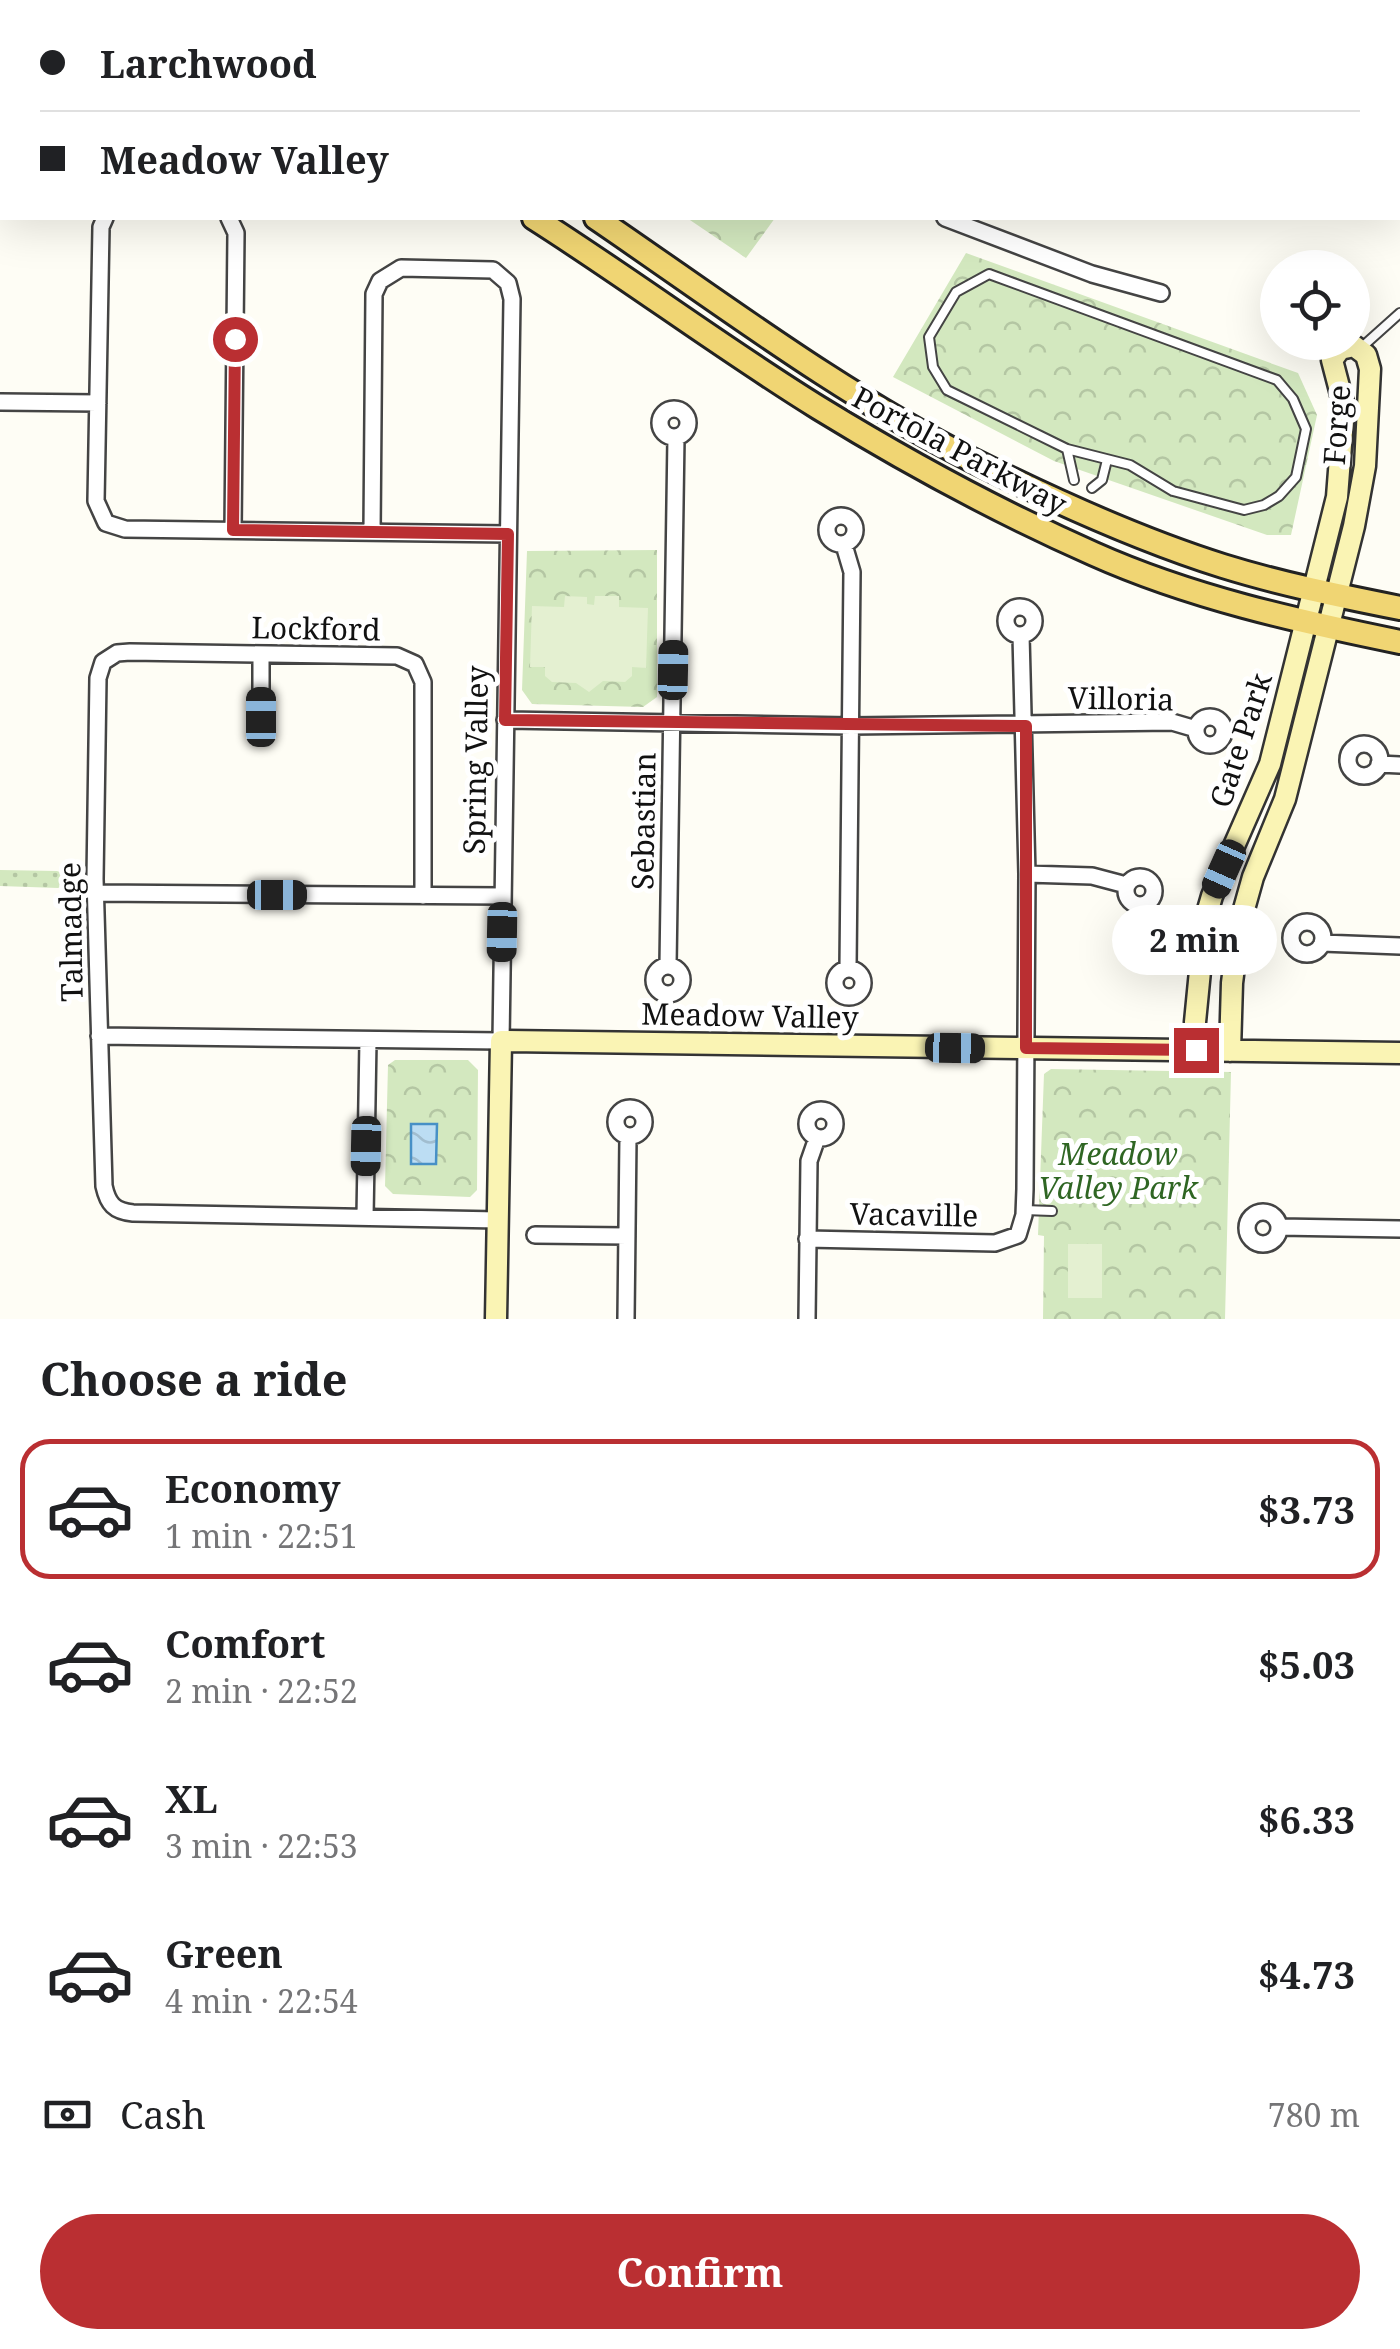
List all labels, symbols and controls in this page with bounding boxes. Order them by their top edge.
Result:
text: Larchwood [100,37,317,89]
text: Meadow Valley [100,133,389,185]
map controls [1260,250,1370,360]
button: locate [1260,250,1370,360]
route start [213,317,258,362]
street label: Portola Parkway [846,376,1074,524]
street label: Forge [1313,384,1359,466]
street label: Lockford [251,606,381,650]
car [657,640,689,700]
street label: Spring Valley [453,665,497,855]
street label: Gate Park [1199,667,1281,813]
street label: Villoria [1067,677,1175,719]
car [246,687,276,747]
street label: Sebastian [621,752,665,890]
car [1198,835,1250,903]
street label: Talmadge [48,862,92,1002]
car [247,880,307,910]
car [486,902,518,962]
callout: 2 min [1114,905,1278,975]
text: 2 min [1149,918,1240,961]
street label: Meadow Valley [641,993,859,1037]
route end [1174,1028,1219,1073]
car [925,1032,985,1064]
car [350,1116,382,1176]
park label: Meadow Valley Park [1038,1133,1199,1208]
street label: Vacaville [849,1192,979,1236]
text: Choose a ride [40,1348,348,1409]
text: Economy [165,1462,341,1514]
icon: car [45,1464,135,1554]
text: $3.73 [1258,1483,1355,1535]
text: 1 min · 22:51 [165,1514,358,1557]
text: Comfort [165,1617,325,1669]
icon: car [45,1619,135,1709]
text: $5.03 [1258,1638,1355,1690]
text: 2 min · 22:52 [165,1669,358,1712]
text: XL [165,1772,218,1824]
icon: car [45,1774,135,1864]
text: $6.33 [1258,1793,1355,1845]
text: 3 min · 22:53 [165,1824,358,1867]
text: Green [165,1927,283,1979]
icon: car [45,1929,135,2019]
text: $4.73 [1258,1948,1355,2000]
text: 4 min · 22:54 [165,1979,358,2022]
icon: cash [40,2087,95,2142]
text: Cash [120,2088,206,2140]
text: 780 m [1268,2093,1360,2136]
button: Confirm [40,2214,1360,2329]

